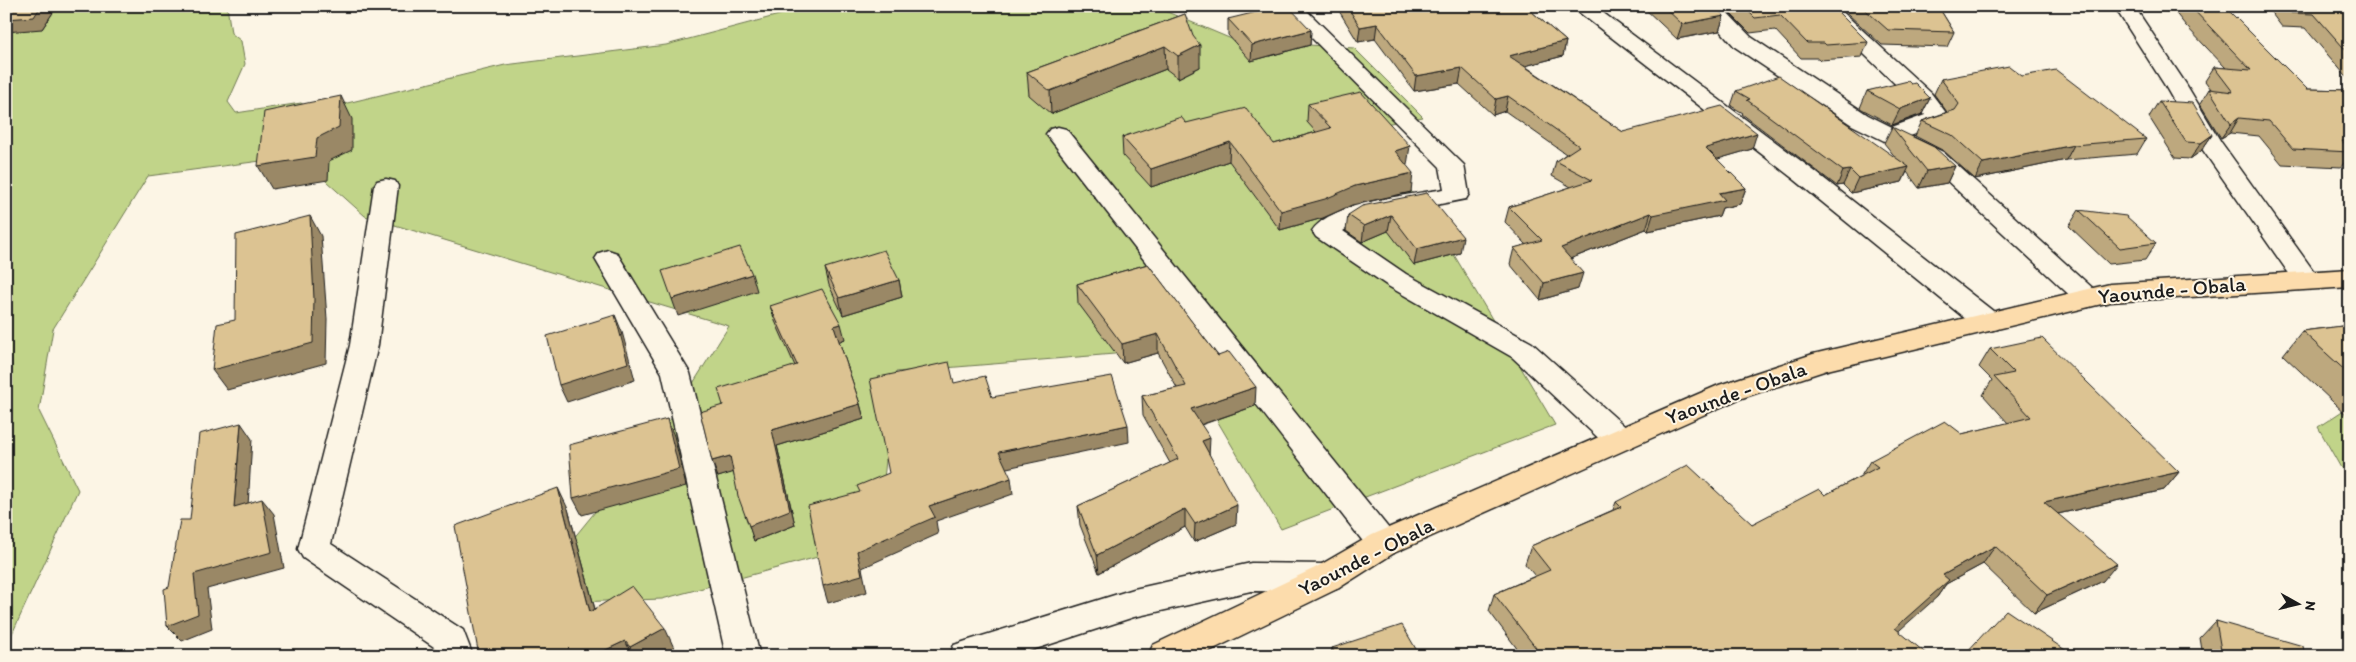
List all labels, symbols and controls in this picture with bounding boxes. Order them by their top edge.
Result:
street label: Yaounde - Obala [2097,271,2247,308]
street label: Yaounde - Obala [1662,355,1810,430]
street label: Yaounde - Obala [1294,512,1438,601]
north arrow [2274,580,2324,630]
text: N [2301,600,2319,612]

